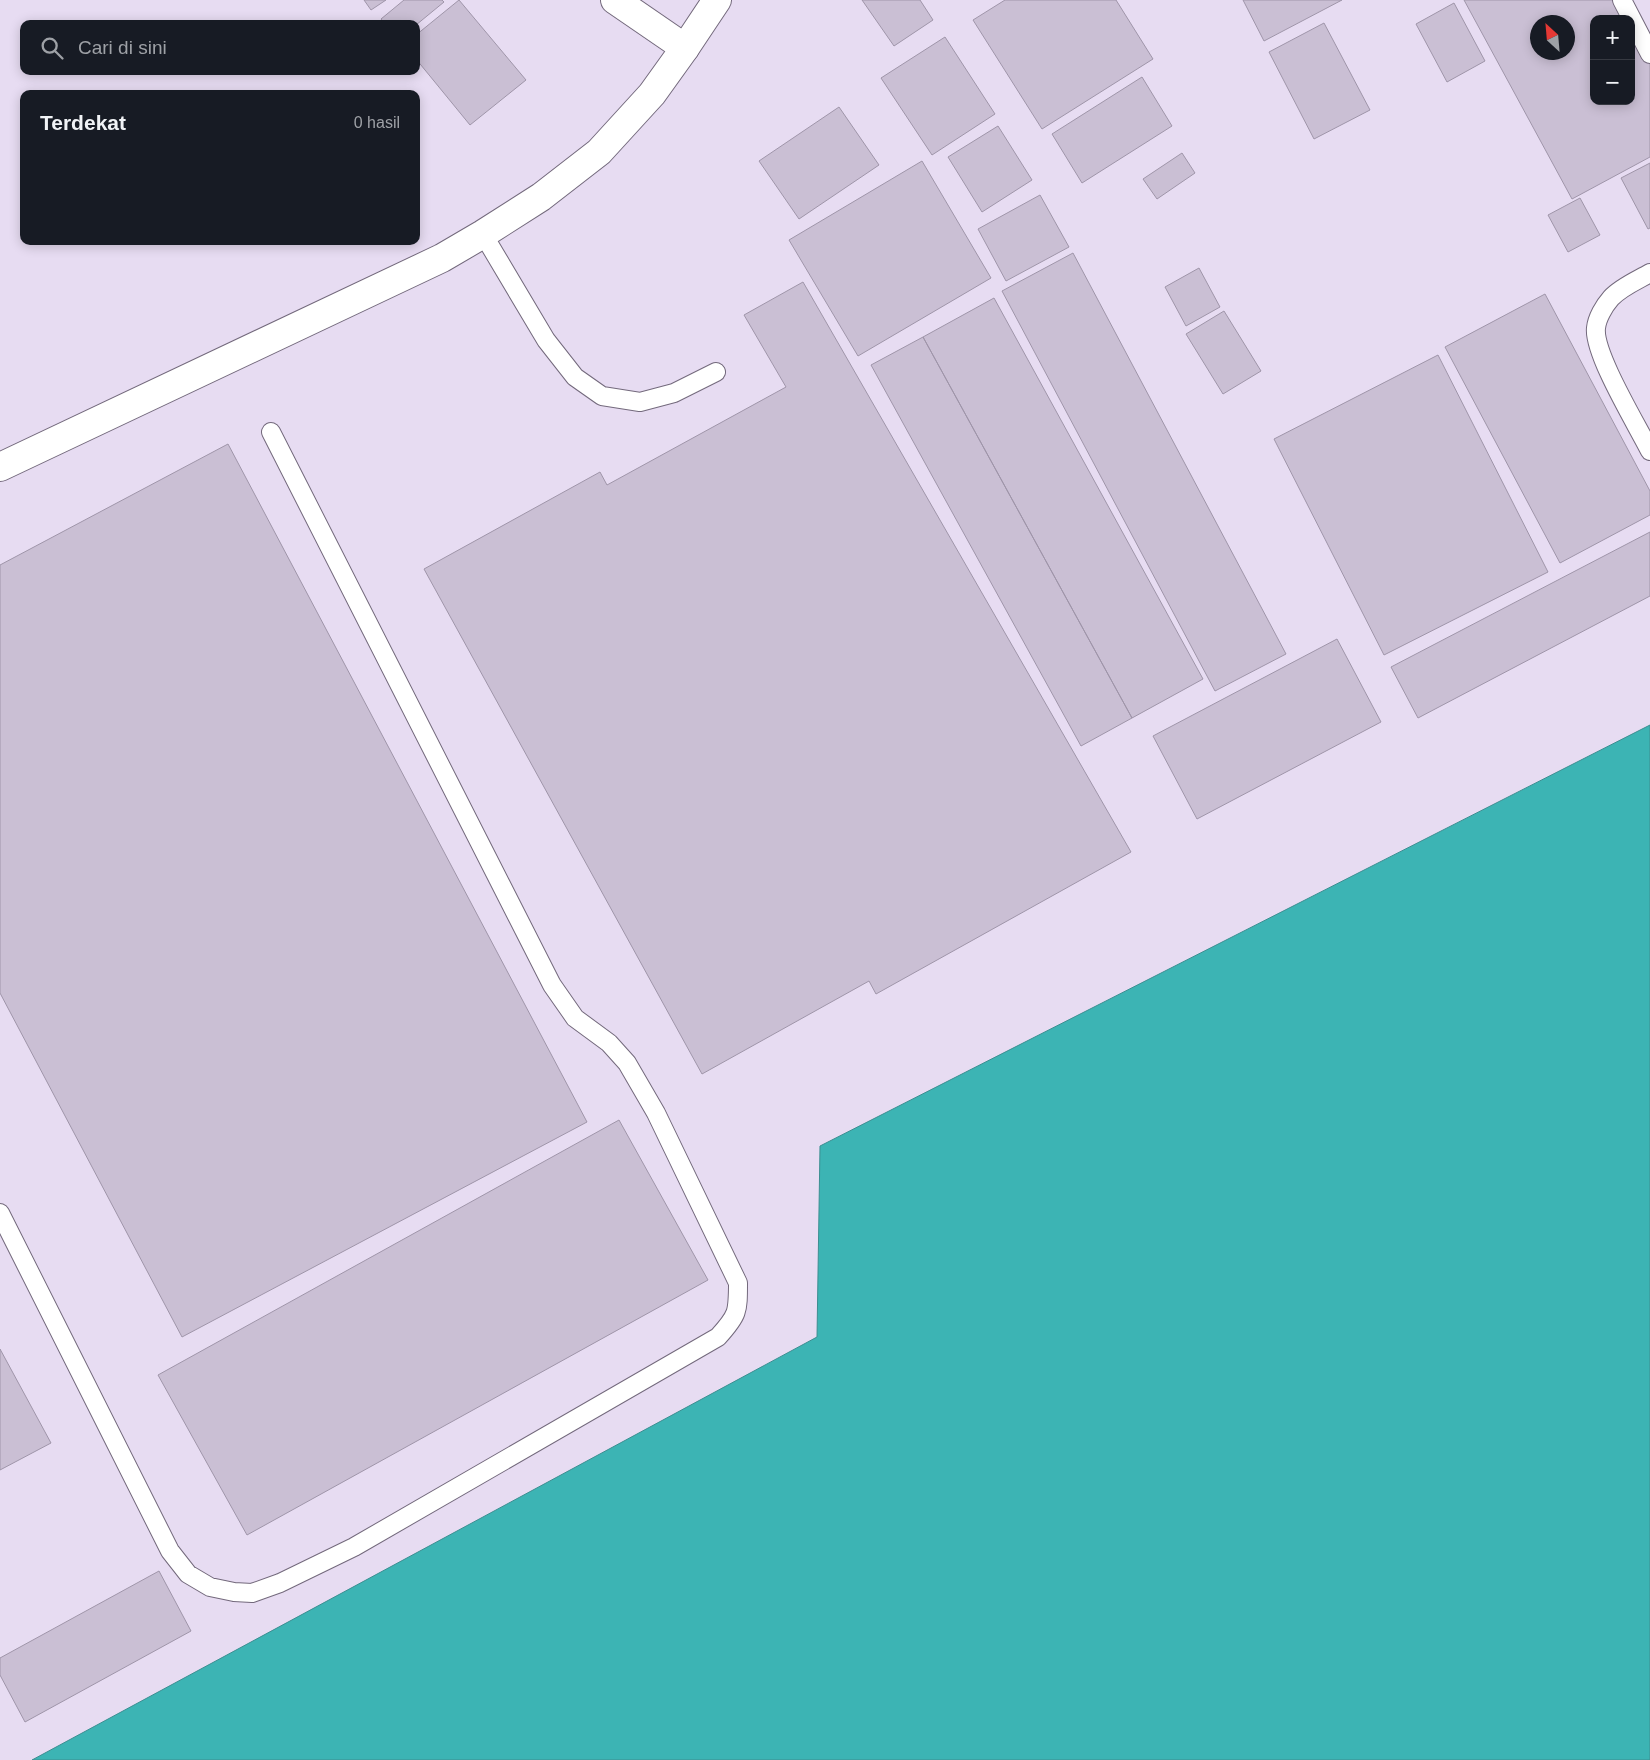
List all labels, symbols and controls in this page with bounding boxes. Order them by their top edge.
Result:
north arrow [1530,15,1575,60]
map controls [1590,15,1635,105]
button: + [1590,15,1635,60]
search box [20,20,420,75]
icon: search [38,34,66,62]
text: Cari di sini [78,37,167,58]
button: − [1590,60,1635,105]
text: Terdekat [40,111,126,134]
text: 0 hasil [354,114,400,131]

